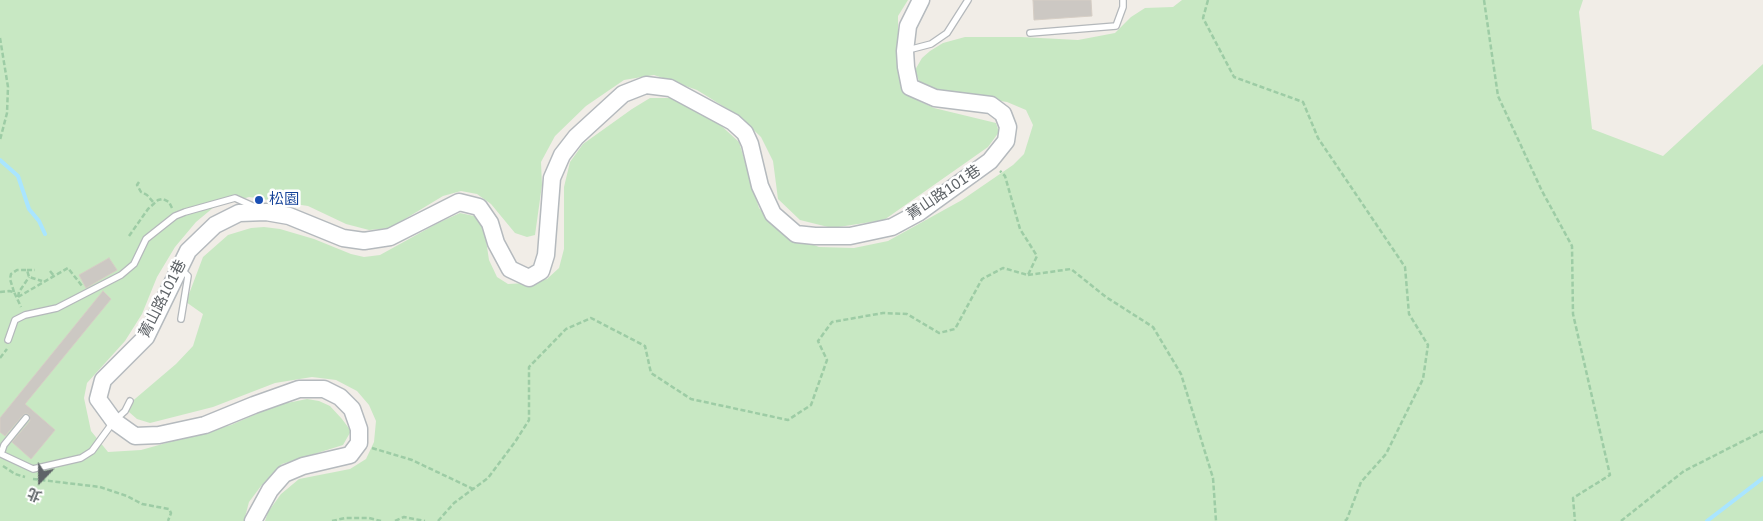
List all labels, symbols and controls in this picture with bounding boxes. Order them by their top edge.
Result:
street label: 菁山路101巷 [904,162,984,224]
place label: 松園 [269,191,299,209]
marker: 松園 [253,194,265,206]
street label: 菁山路101巷 [136,257,190,341]
north arrow [15,456,65,506]
text: 北 [25,485,44,505]

